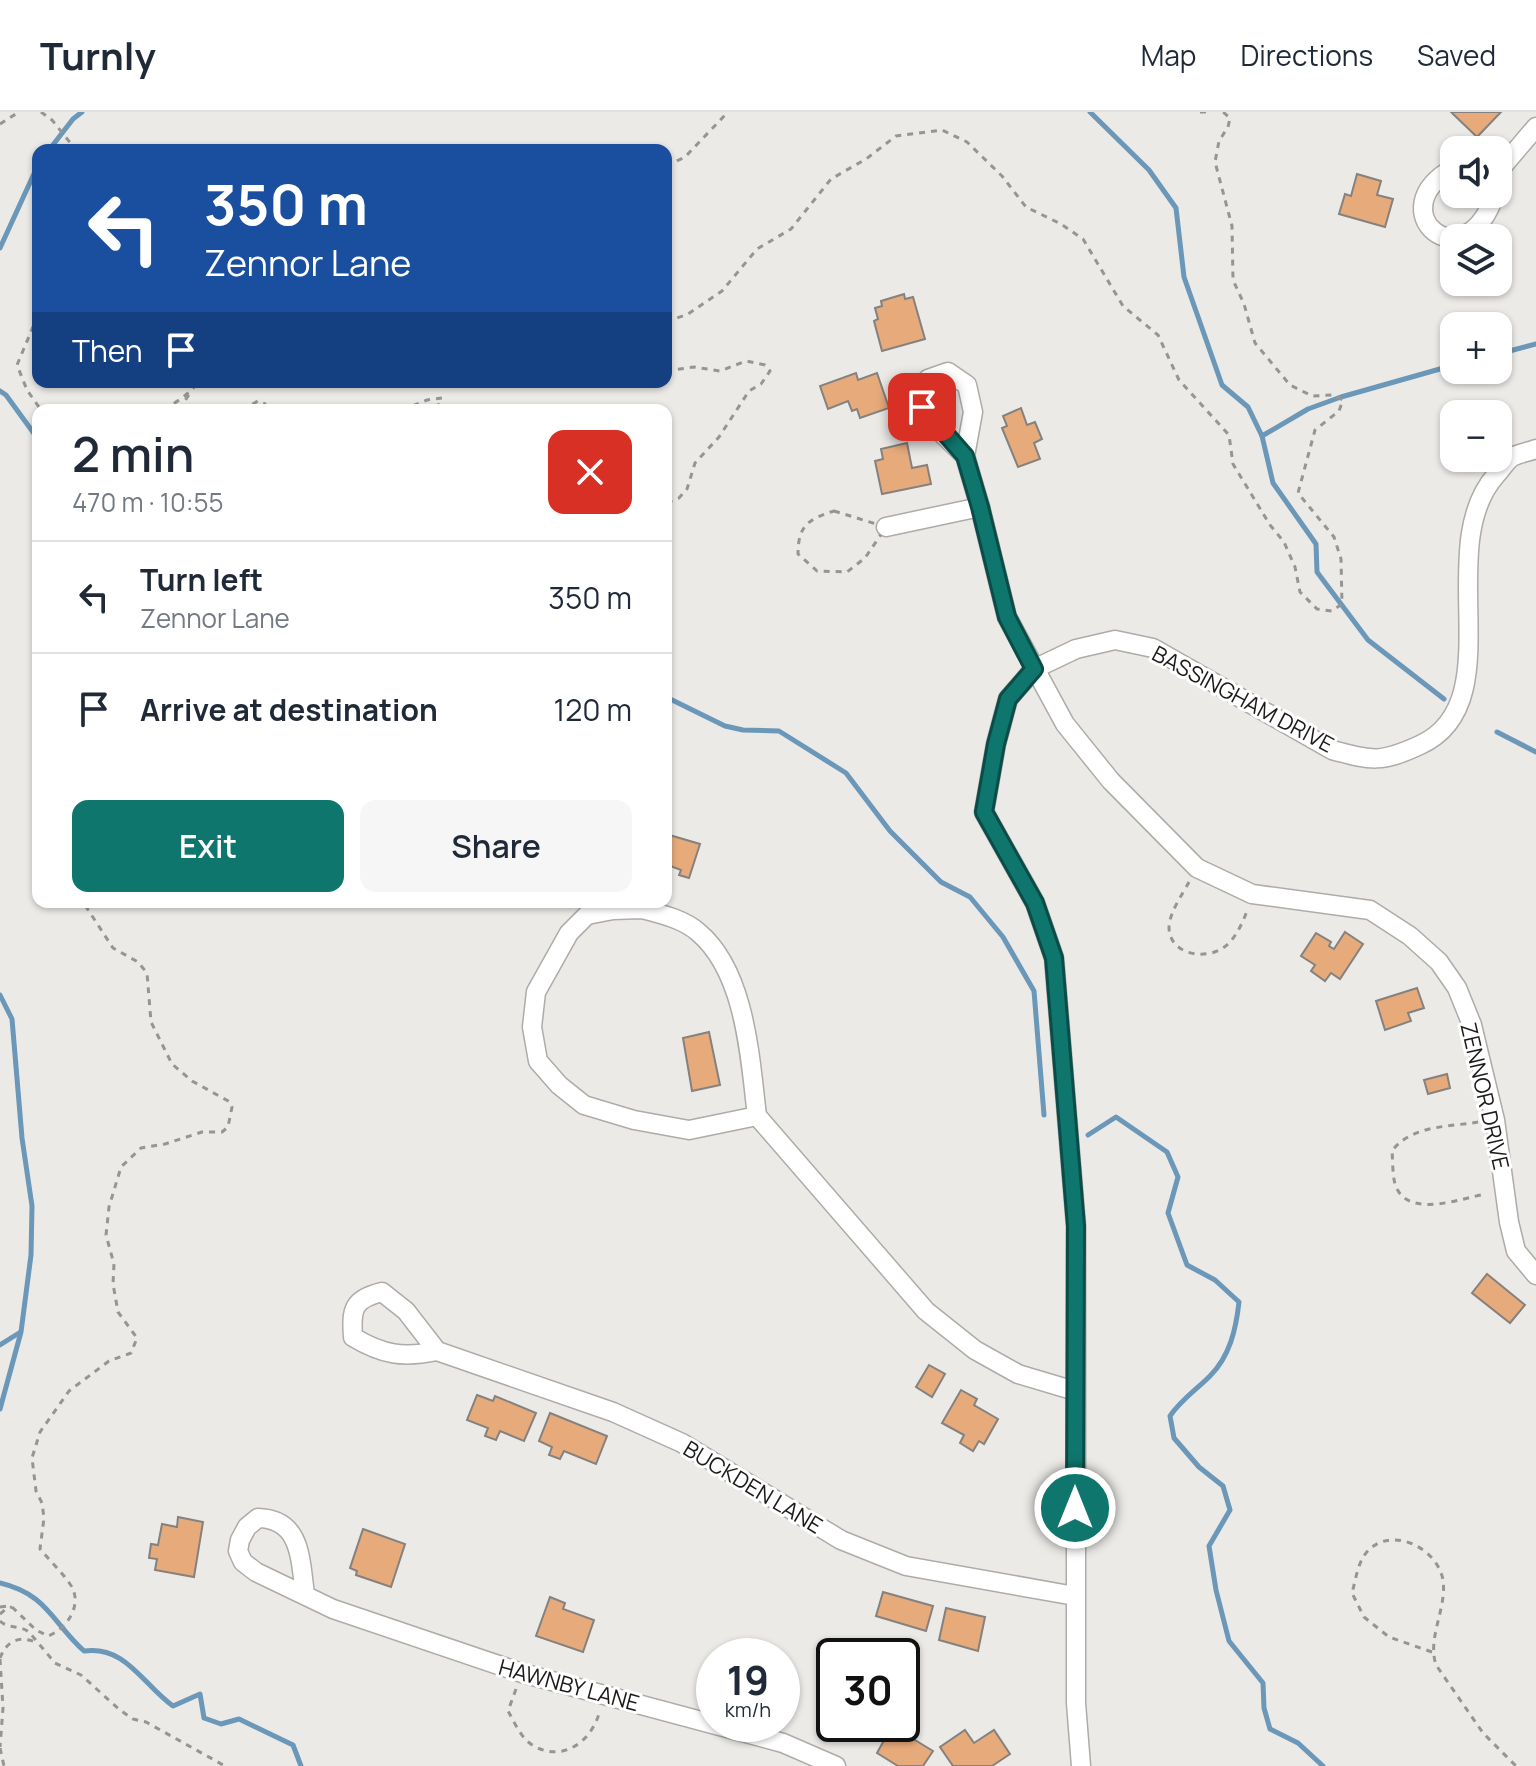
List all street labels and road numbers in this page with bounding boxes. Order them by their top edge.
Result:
street label: BASSINGHAM DRIVE [1147,638,1339,760]
street label: ZENNOR DRIVE [1454,1020,1516,1172]
street label: BUCKDEN LANE [678,1434,828,1540]
street label: HAWNBY LANE [495,1652,643,1718]

